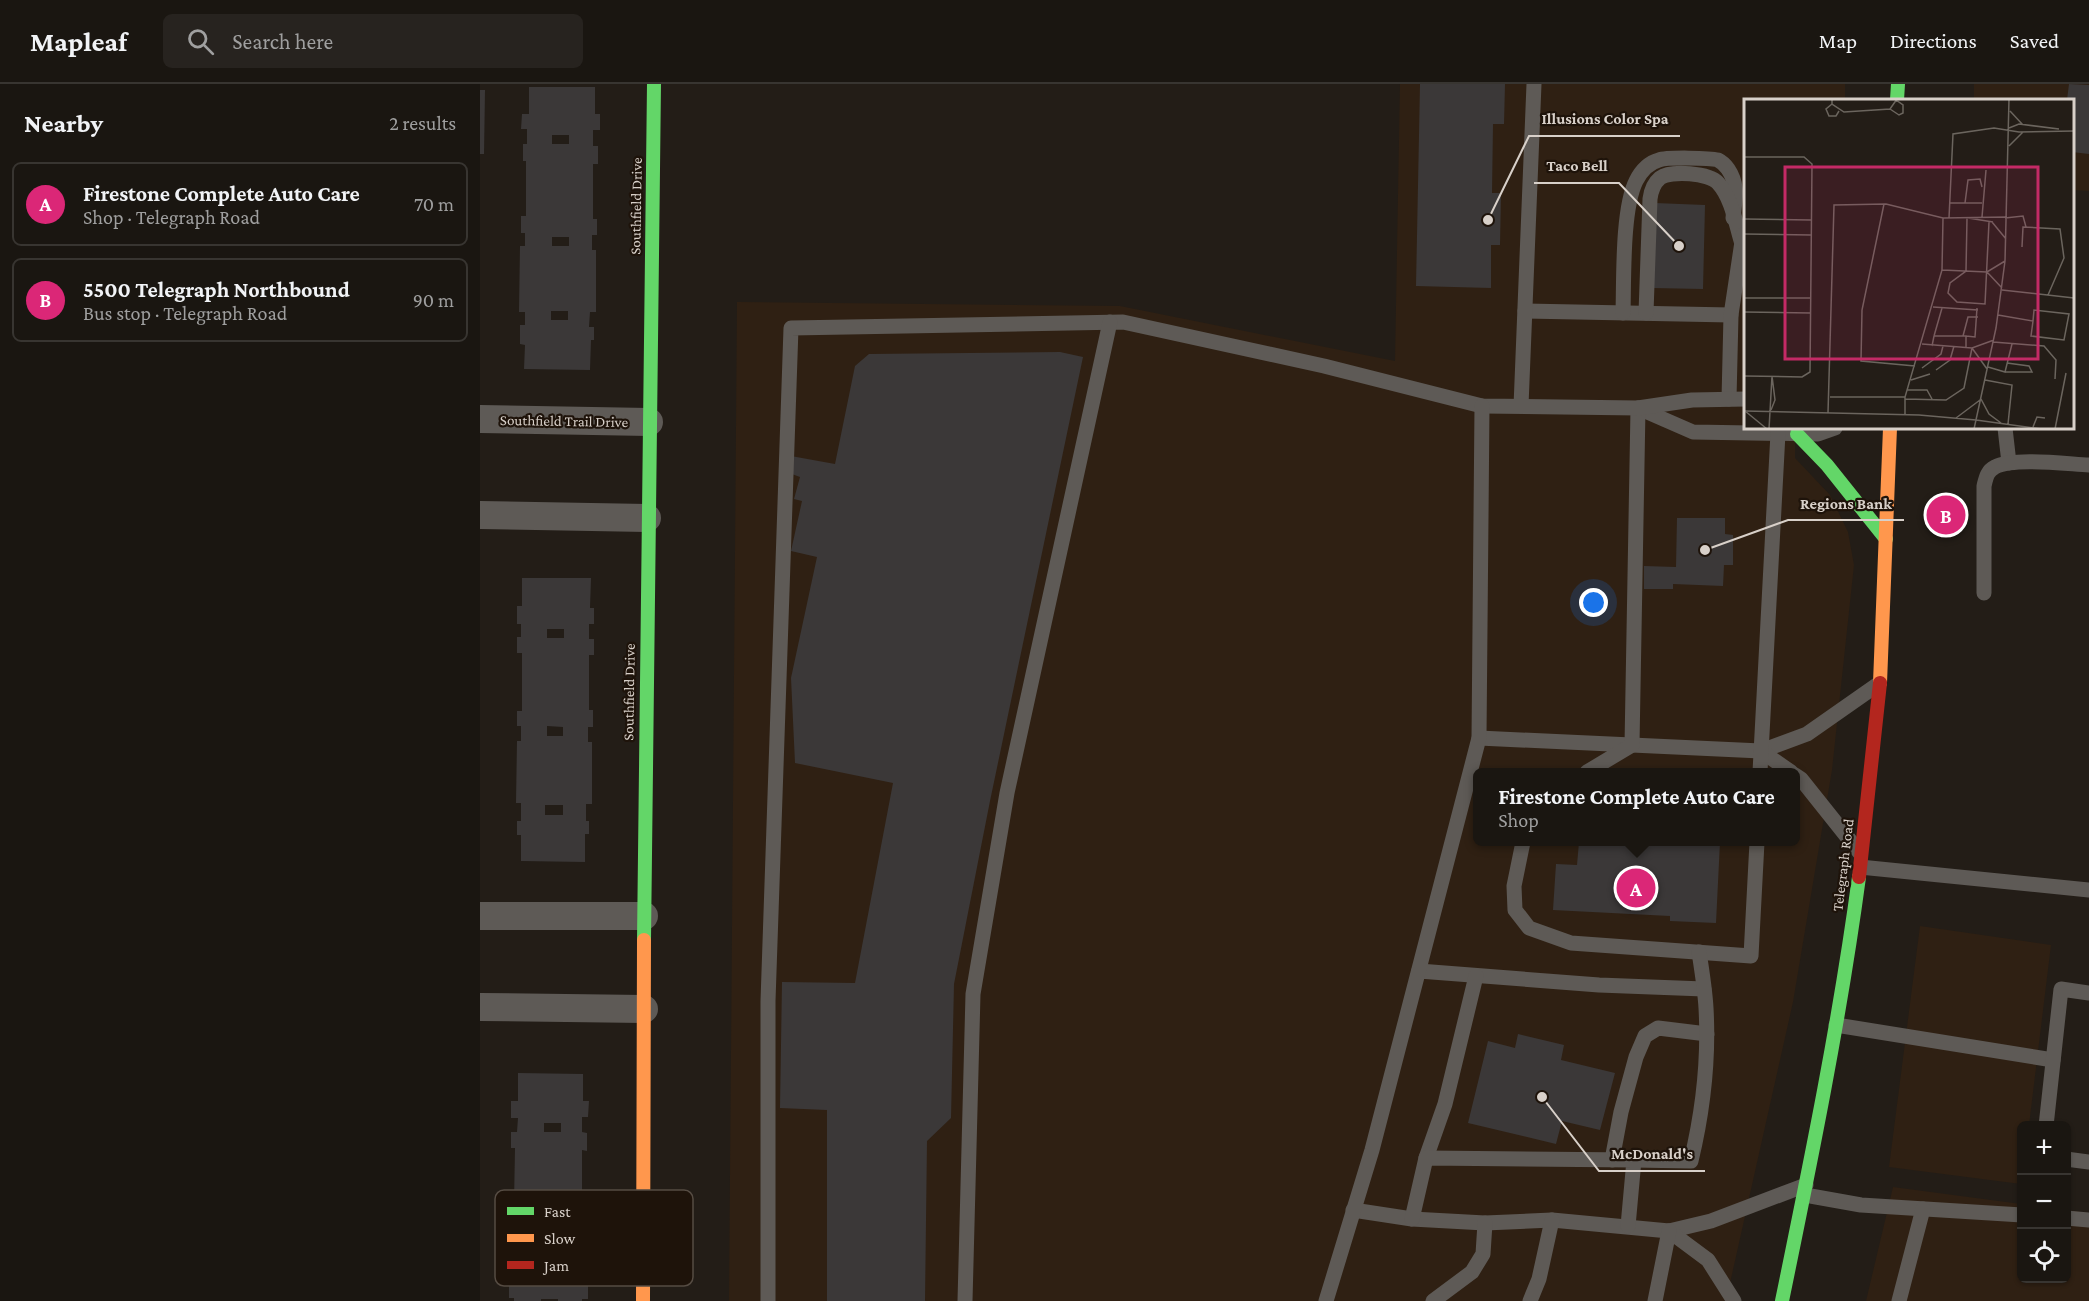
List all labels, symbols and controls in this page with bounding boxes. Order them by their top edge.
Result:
search box [163,14,583,68]
icon: search [184,25,217,58]
text: Mapleaf [30,26,127,57]
text: Search here [232,29,333,54]
text: Map [1819,29,1857,53]
text: Directions [1890,29,1977,53]
text: Saved [2010,29,2059,53]
inset map [1744,99,2074,429]
callout: Illusions Color Spa [1529,102,1680,136]
text: Nearby [24,109,103,138]
text: Illusions Color Spa [1541,110,1669,127]
text: 2 results [389,112,456,134]
callout: Taco Bell [1534,149,1619,183]
street label: Southfield Drive [627,157,645,255]
text: Taco Bell [1546,157,1608,174]
text: Firestone Complete Auto Care [83,181,360,206]
text: A [40,193,51,215]
text: 70 m [414,193,454,215]
text: Shop · Telegraph Road [83,206,260,228]
text: 5500 Telegraph Northbound [83,277,350,302]
text: B [40,289,51,311]
text: 90 m [413,289,454,311]
text: Bus stop · Telegraph Road [83,302,287,324]
street label: Southfield Trail Drive [500,412,629,430]
callout: Regions Bank [1788,486,1904,520]
pin: B [1926,492,1966,538]
text: Regions Bank [1800,495,1892,512]
your location [1579,588,1608,617]
street label: Southfield Drive [620,643,638,741]
popup [1473,768,1800,846]
text: Firestone Complete Auto Care [1498,784,1775,809]
text: Shop [1498,809,1539,831]
street label: Telegraph Road [1829,818,1858,912]
pin: A [1616,866,1656,910]
map controls [2017,1121,2071,1283]
button: + [2017,1121,2071,1175]
callout: McDonald's [1599,1137,1705,1171]
text: McDonald's [1611,1145,1693,1162]
button: − [2017,1175,2071,1229]
legend [495,1190,693,1286]
text: Fast [544,1203,571,1220]
button: locate [2017,1229,2071,1283]
text: Slow [544,1230,576,1247]
text: Jam [542,1257,569,1275]

